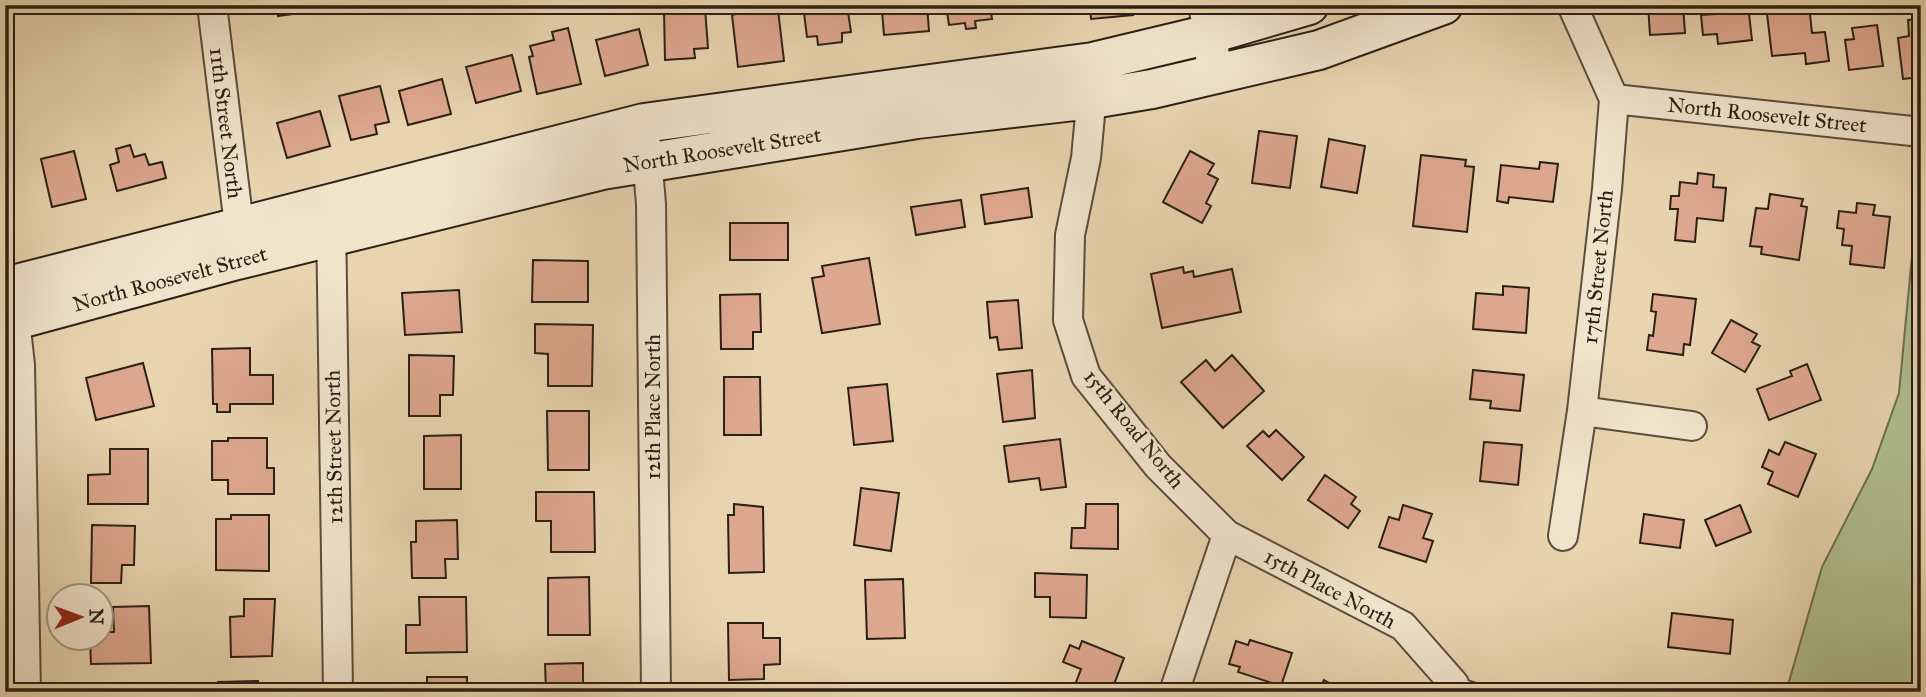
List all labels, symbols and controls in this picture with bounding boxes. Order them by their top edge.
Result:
street label: 11th Street North [204,46,248,200]
street label: North Roosevelt Street [1666,92,1869,138]
street label: North Roosevelt Street [621,121,824,179]
street label: 17th Street North [1577,188,1619,345]
street label: North Roosevelt Street [70,240,271,317]
street label: 12th Place North [640,334,666,480]
street label: 15th Road North [1078,364,1190,494]
street label: 12th Street North [320,369,348,524]
street label: 15th Place North [1260,543,1401,635]
north arrow [46,582,116,652]
text: N [85,608,108,625]

